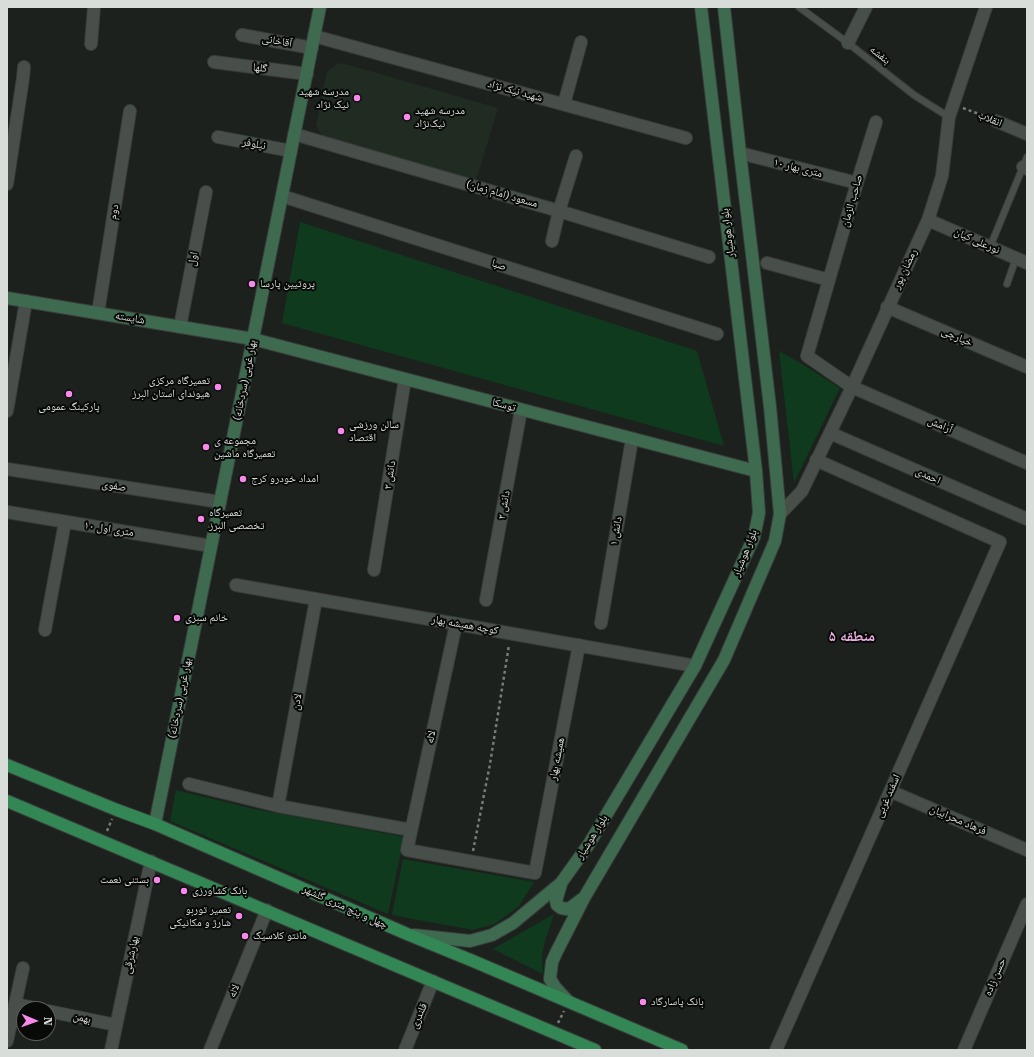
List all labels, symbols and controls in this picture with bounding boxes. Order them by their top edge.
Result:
street label: آقاخانی [261,32,293,50]
street label: بنفشه [867,43,893,67]
street label: گلها [252,61,268,75]
street label: شهید نیک نژاد [486,77,544,105]
place label: مدرسه شهید نیک نژاد [299,85,349,111]
marker: مدرسه شهید نیک نژاد [352,93,362,103]
place label: مدرسه شهید نیک‌نژاد [415,104,465,130]
street label: انقلاب [976,108,1004,130]
marker: مدرسه شهید نیک‌نژاد [402,112,412,122]
street label: نیلوفر [241,135,267,153]
street label: ۱۰ متری بهار [772,156,824,180]
street label: صاحب الزمان [838,173,866,229]
street label: مسعود (امام زمان) [465,178,539,210]
street label: دوم [106,204,122,220]
street label: بلوار هوشیار [718,208,738,258]
street label: نورعلی کیان [952,225,1002,257]
street label: رمضان پور [890,247,920,291]
street label: اول [185,251,201,267]
street label: صبا [490,256,508,274]
place label: پروتیین پارسا [260,277,315,291]
marker: پروتیین پارسا [247,279,257,289]
street label: شایسته [114,309,146,327]
street label: خیارچی [939,325,975,349]
street label: بهار غربی (سردخانه) [231,339,259,421]
place label: تعمیرگاه مرکزی هیوندای استان البرز [132,374,210,400]
marker: تعمیرگاه مرکزی هیوندای استان البرز [213,382,223,392]
marker: پارکینگ عمومی [64,389,74,399]
street label: توسکا [491,396,517,414]
place label: پارکینگ عمومی [38,400,100,414]
street label: آرامش [926,414,954,436]
place label: سالن ورزشی اقتصاد [349,418,399,444]
marker: سالن ورزشی اقتصاد [336,426,346,436]
place label: مجموعه ی تعمیرگاه ماشین [214,434,275,460]
marker: مجموعه ی تعمیرگاه ماشین [201,442,211,452]
street label: دانش ۳ [381,460,399,490]
street label: احمدی [913,465,943,487]
place label: امداد خودرو کرج [251,472,319,486]
marker: امداد خودرو کرج [238,474,248,484]
street label: صفوی [101,478,127,494]
street label: دانش ۲ [495,490,513,520]
place label: تعمیرگاه تخصصی البرز [209,506,264,532]
marker: تعمیرگاه تخصصی البرز [196,514,206,524]
street label: دانش ۱ [607,516,625,546]
street label: ۱۰ متری اول [83,519,135,539]
street label: بلوار هوشیار [730,528,760,578]
place label: خانم سبزی [185,611,228,625]
marker: خانم سبزی [172,613,182,623]
street label: کوچه همیشه بهار [430,613,500,637]
district label: منطقه ۵ [829,628,875,646]
street label: بهار غربی (سردخانه) [166,657,194,739]
street label: لادن [289,693,305,711]
street label: لاله [423,729,439,745]
street label: همیشه بهار [546,736,568,782]
street label: اسفند غربی [873,772,903,820]
street label: فرهاد محرابیان [928,802,988,838]
street label: بلوار هوشیار [573,813,611,861]
place label: بستنی نعمت [100,873,149,887]
marker: بستنی نعمت [152,875,162,885]
street label: چهل و پنج متری گلشهر [300,882,390,932]
place label: بانک کشاورزی [192,884,247,898]
marker: بانک کشاورزی [179,886,189,896]
place label: تعمیر توربو شارژ ‌و مکانیکی [169,903,231,929]
marker: تعمیر توربو شارژ ‌و مکانیکی [234,911,244,921]
place label: مانتو کلاسیک [253,929,307,943]
marker: مانتو کلاسیک [240,931,250,941]
street label: بهارشرقی [121,935,141,975]
street label: حسن زاده [981,956,1009,998]
street label: لاله [225,982,243,1000]
place label: بانک پاسارگاد [651,995,704,1009]
marker: بانک پاسارگاد [638,997,648,1007]
north arrow [16,1001,56,1041]
street label: قلندری [408,1001,430,1031]
street label: بهمن [72,1010,92,1026]
text: N [41,1017,54,1026]

